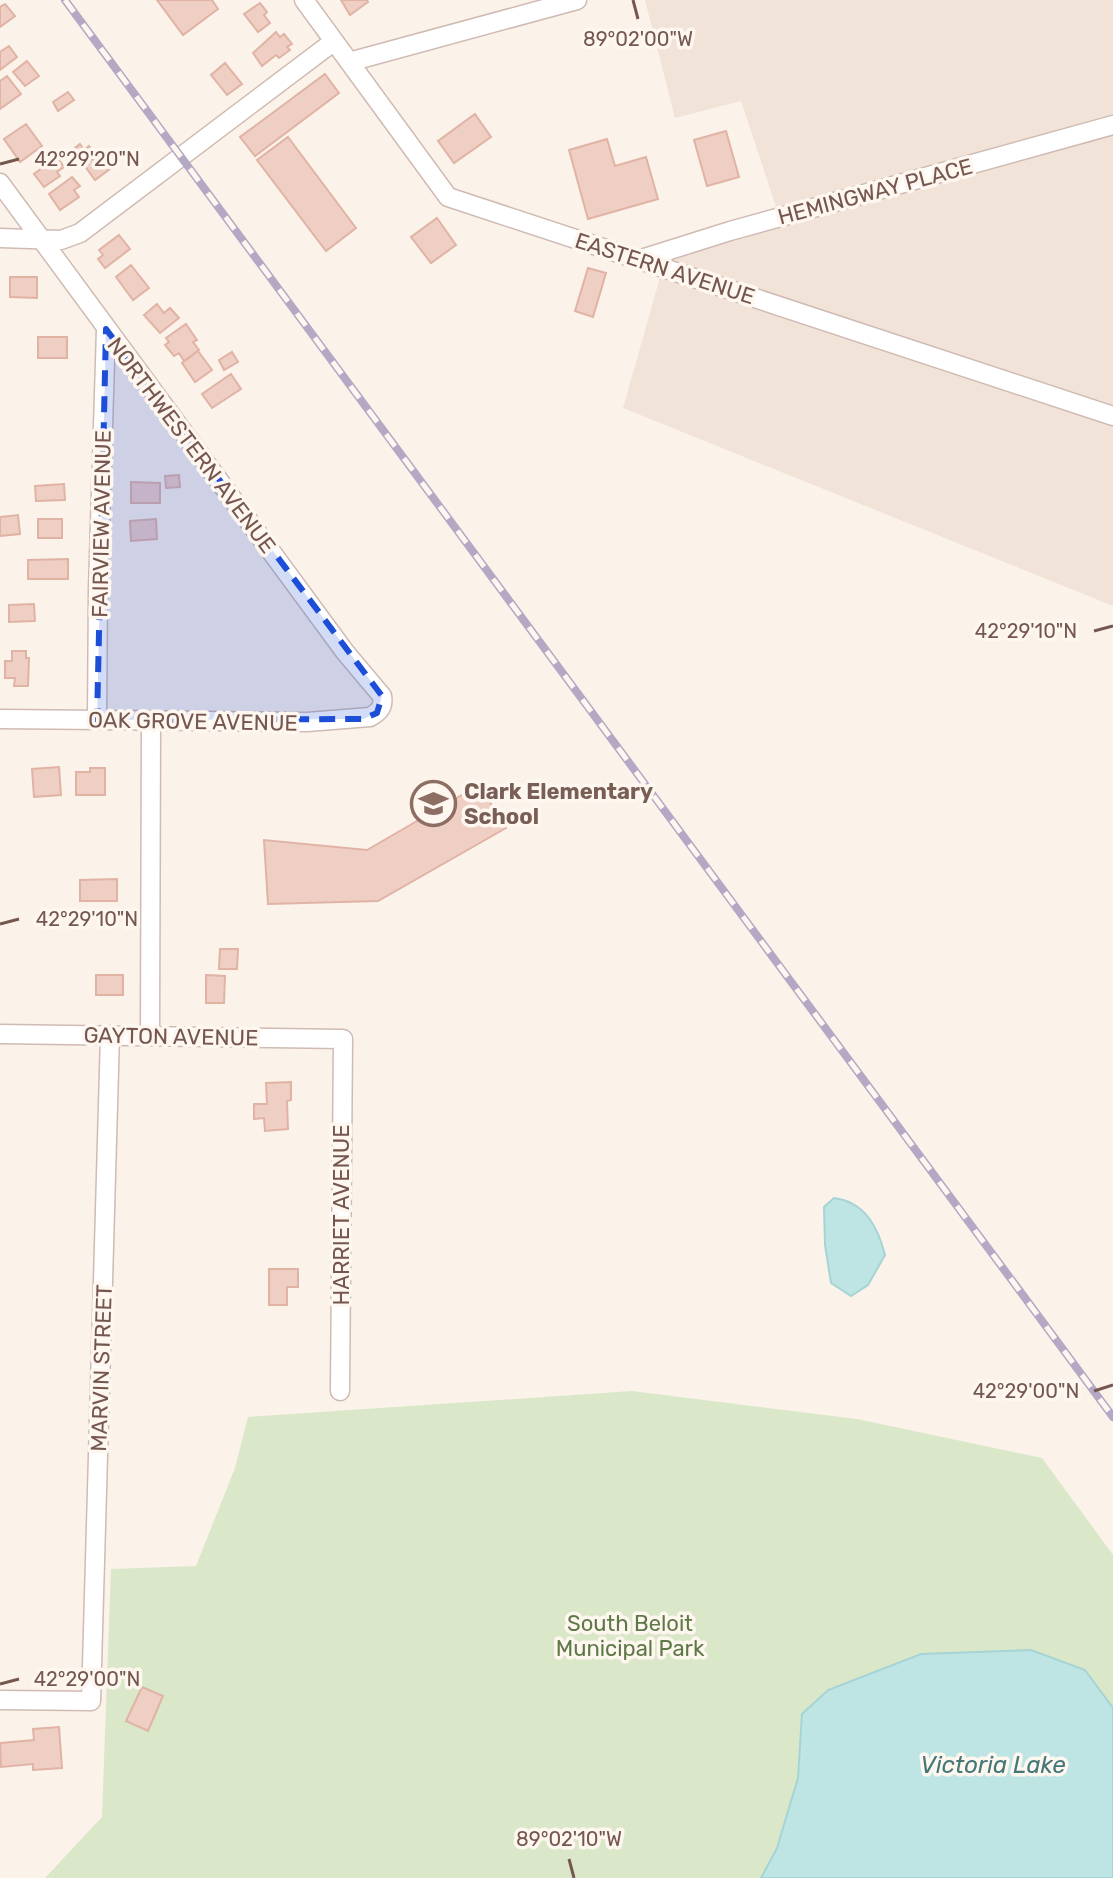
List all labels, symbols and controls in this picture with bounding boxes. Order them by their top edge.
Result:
text: 89°02'00"W [583,27,693,51]
text: 42°29'20"N [34,147,140,171]
street label: HEMINGWAY PLACE [775,152,976,230]
street label: EASTERN AVENUE [572,227,758,310]
street label: NORTHWESTERN AVENUE [102,332,282,559]
street label: FAIRVIEW AVENUE [86,430,117,618]
text: 42°29'10"N [975,619,1077,643]
street label: OAK GROVE AVENUE [88,706,298,737]
place label: Clark Elementary School [464,778,653,830]
school or university icon: Clark Elementary School [409,780,457,828]
text: 42°29'10"N [36,907,138,931]
street label: GAYTON AVENUE [83,1021,259,1052]
street label: HARRIET AVENUE [328,1124,355,1306]
street label: MARVIN STREET [85,1284,118,1452]
text: 42°29'00"N [973,1379,1079,1403]
park label: South Beloit Municipal Park [556,1610,705,1662]
text: 42°29'00"N [34,1667,140,1691]
water label: Victoria Lake [920,1751,1066,1779]
text: 89°02'10"W [516,1827,622,1851]

